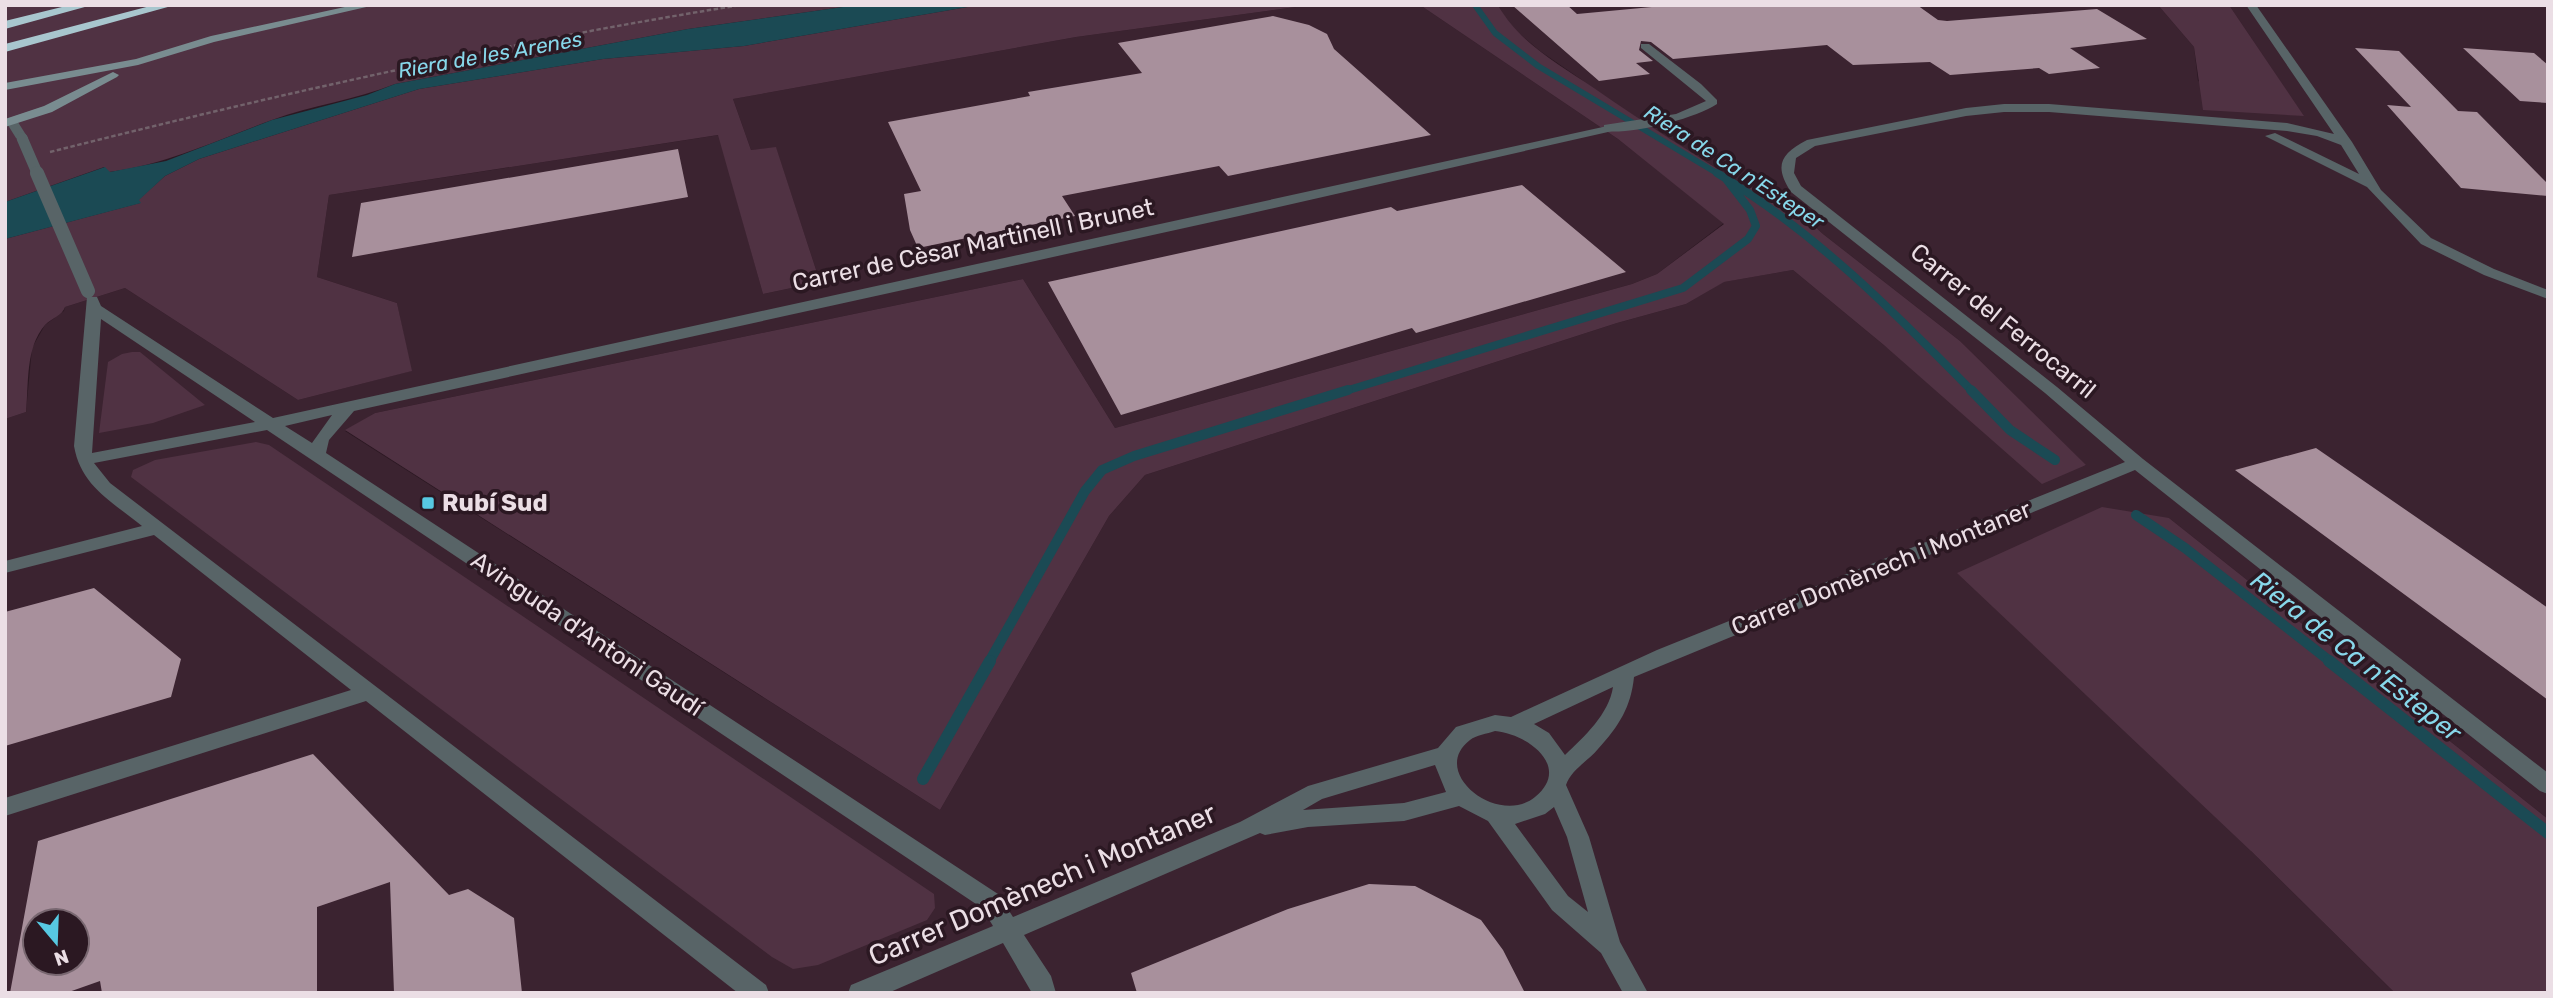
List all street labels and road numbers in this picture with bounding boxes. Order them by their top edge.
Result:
street label: Carrer de Cèsar Martinell i Brunet [790,193,1156,297]
street label: Carrer del Ferrocarril [1905,238,2101,404]
street label: Carrer Domènech i Montaner [1727,495,2035,641]
street label: Avinguda d'Antoni Gaudí [466,546,709,723]
street label: Carrer Domènech i Montaner [864,796,1221,973]

